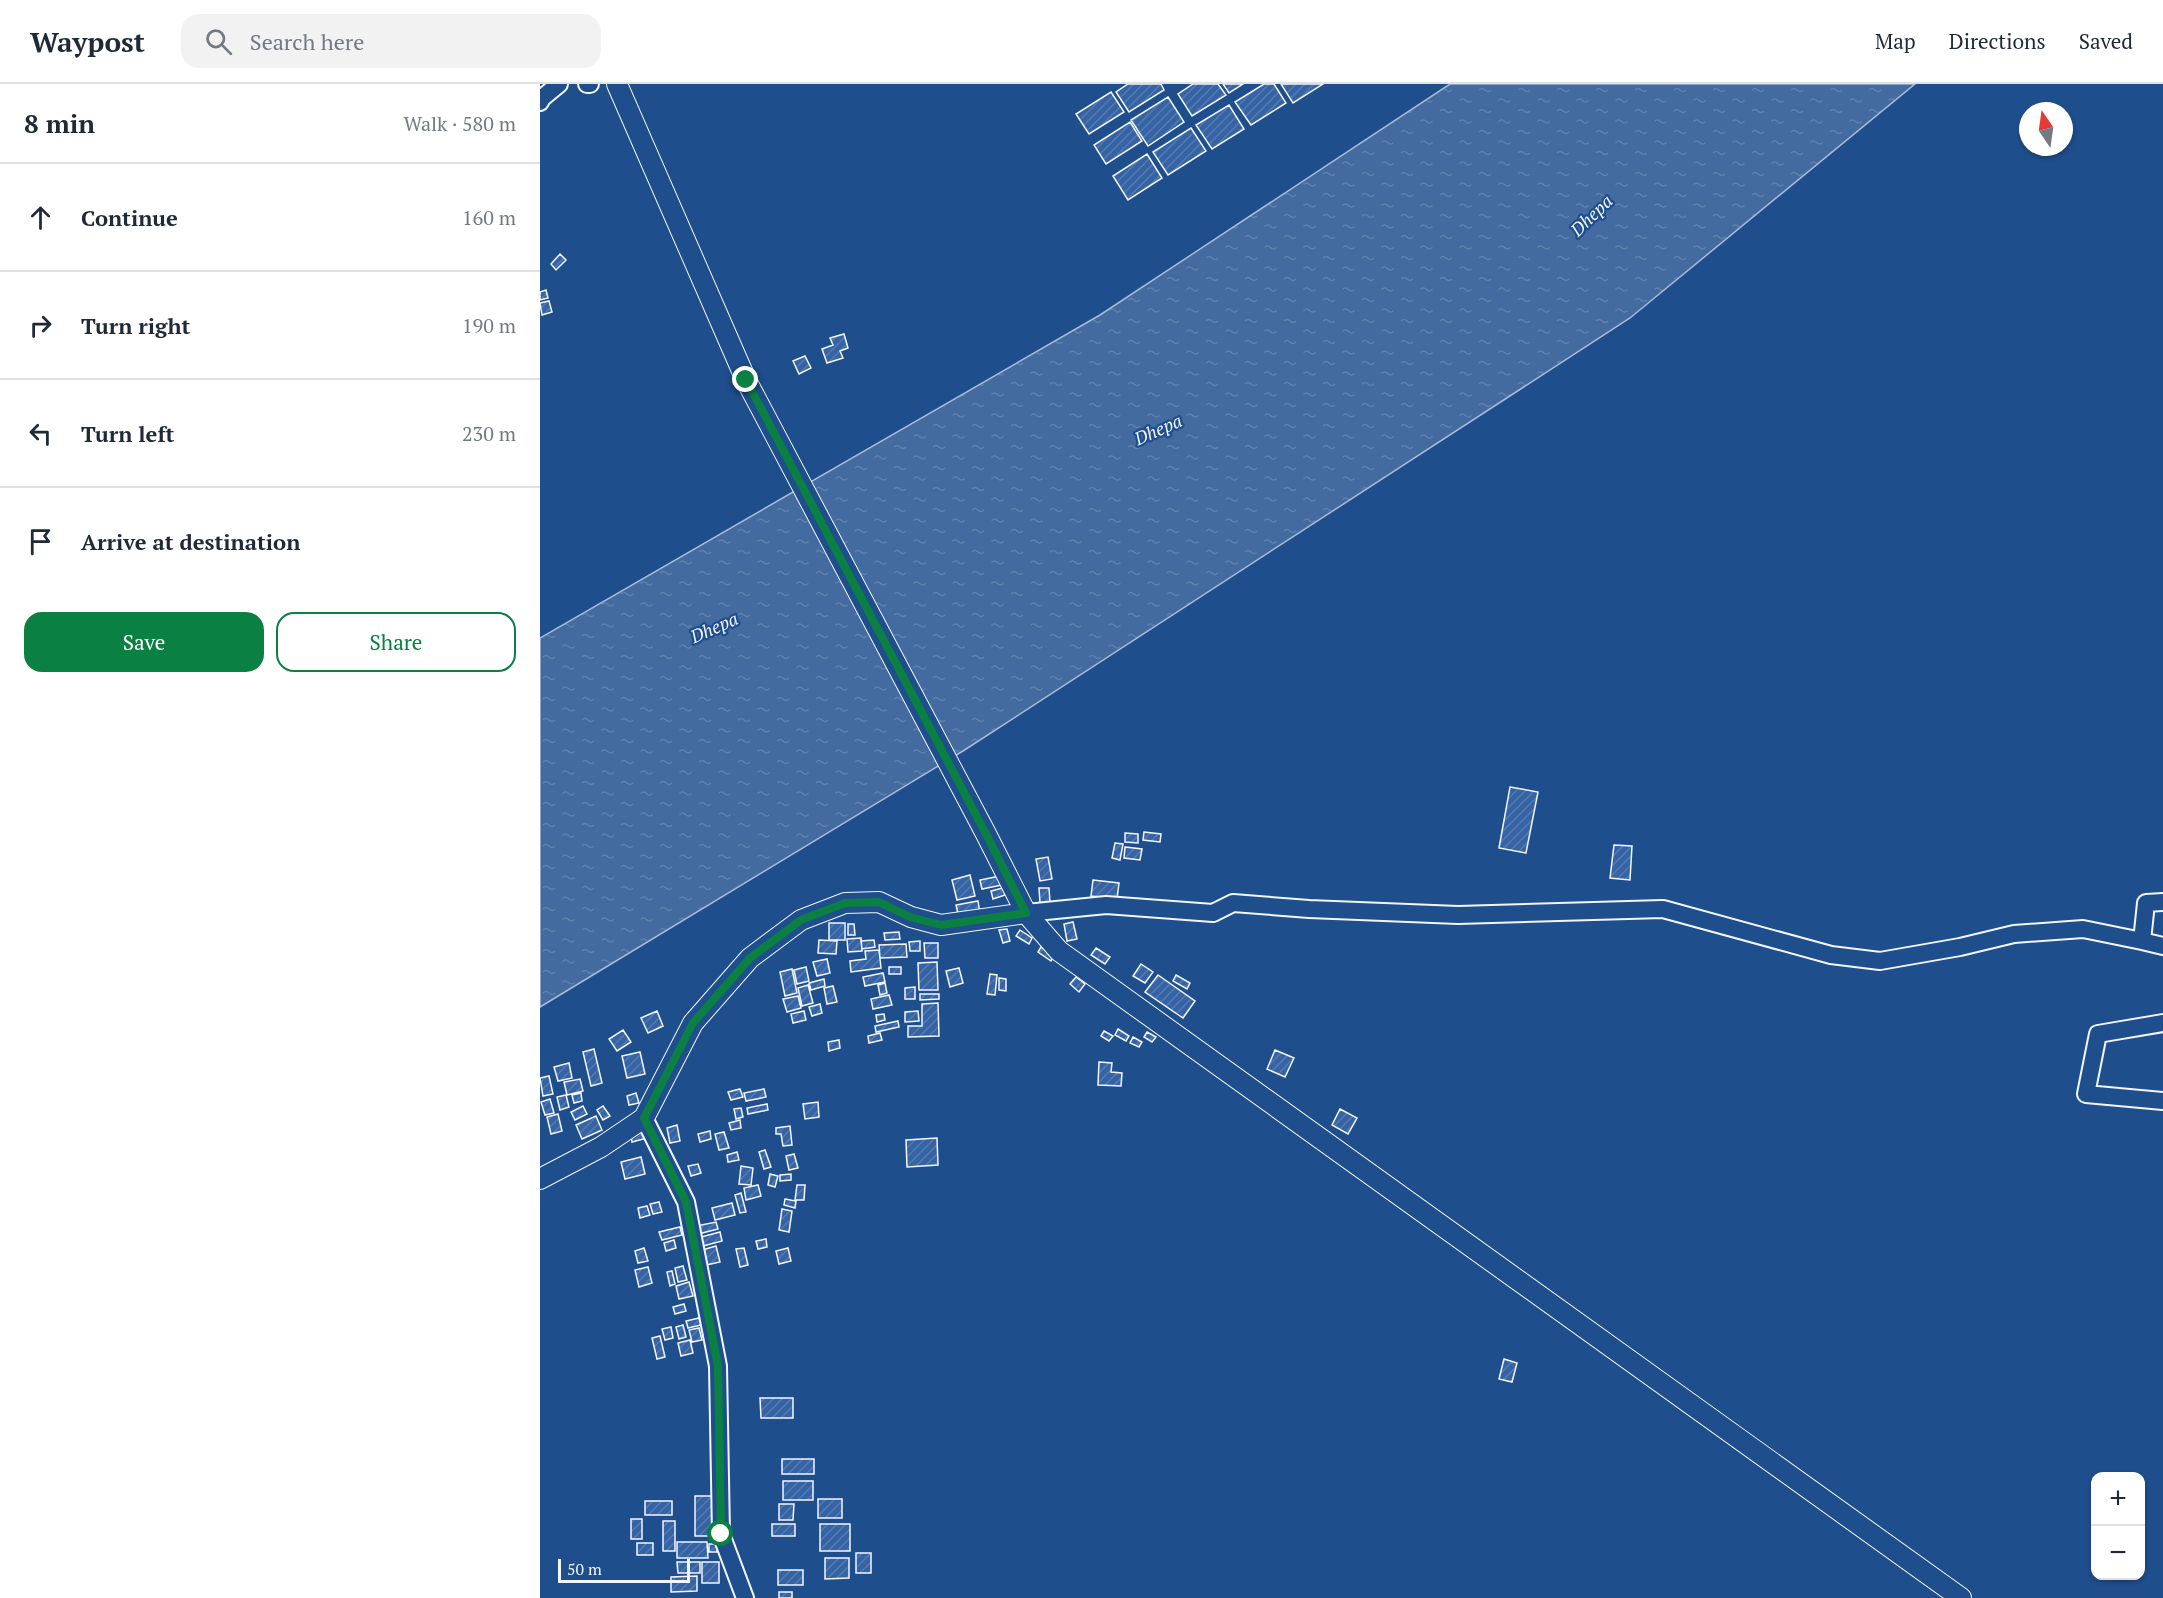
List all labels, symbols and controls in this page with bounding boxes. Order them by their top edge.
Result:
search box [181,14,601,68]
text: Waypost [30,23,145,60]
icon: search [202,25,235,58]
text: Search here [250,27,364,56]
text: Map [1875,27,1916,55]
text: Directions [1949,27,2046,55]
text: Saved [2079,27,2133,55]
north arrow [2019,102,2073,156]
text: 8 min [24,106,95,140]
text: Walk · 580 m [404,110,516,137]
water label: Dhepa [1564,189,1617,242]
icon: ahead [24,201,57,234]
text: Continue [81,203,178,232]
text: 160 m [462,204,516,231]
icon: right [24,309,57,342]
text: Turn right [81,311,190,340]
text: 190 m [462,312,516,339]
route end [732,366,758,392]
water label: Dhepa [1129,408,1186,451]
icon: left [24,417,57,450]
text: Turn left [81,419,174,448]
text: 230 m [462,420,516,447]
icon: arrive [24,525,57,558]
text: Arrive at destination [81,527,300,556]
water label: Dhepa [685,606,742,649]
button: Save [24,612,264,672]
button: Share [276,612,516,672]
map controls [2091,1472,2145,1580]
button: + [2091,1472,2145,1526]
route start [707,1520,733,1546]
button: − [2091,1526,2145,1580]
scale bar [558,1556,690,1584]
text: 50 m [567,1558,602,1580]

